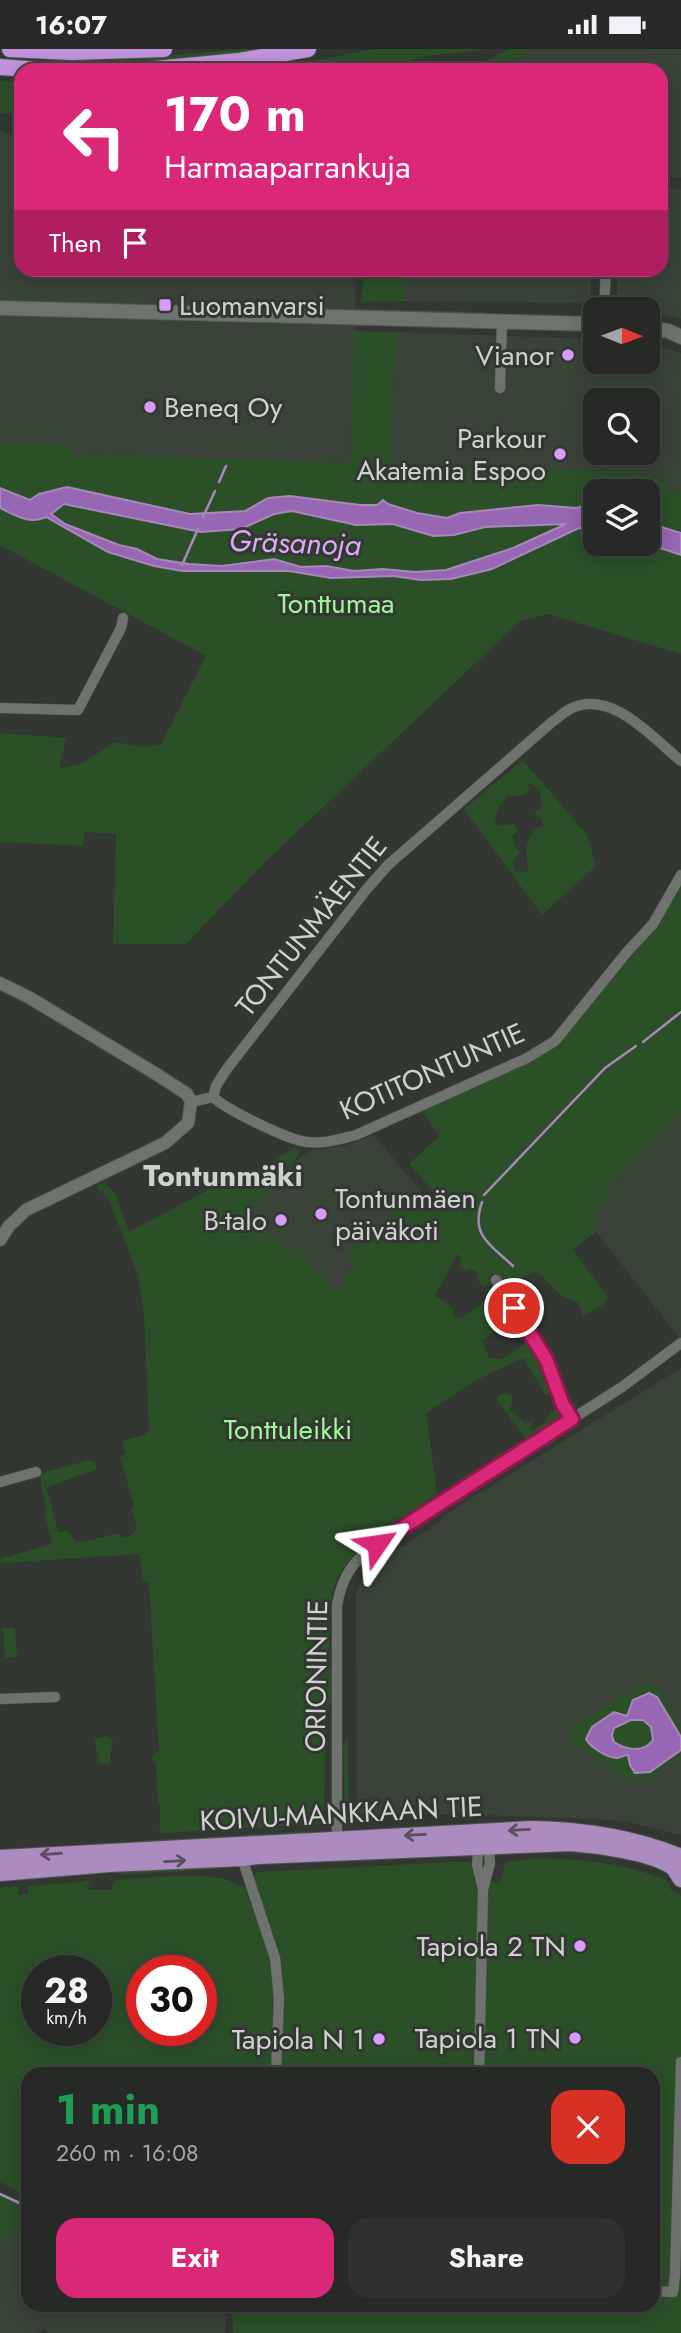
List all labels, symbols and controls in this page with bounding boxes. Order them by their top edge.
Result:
text: 16:07 [35,6,107,44]
text: 170 m [164,79,306,149]
icon: left [49,91,140,182]
text: Harmaaparrankuja [164,144,411,190]
text: Then [49,224,102,262]
icon: arrive [116,224,154,262]
place label: Luomanvarsi [179,285,325,326]
marker: Luomanvarsi [157,297,173,313]
north arrow [583,297,660,375]
map controls [583,297,660,556]
place label: Vianor [475,335,554,376]
marker: Vianor [560,347,576,363]
place label: Beneq Oy [164,387,283,428]
button: search [583,388,660,465]
marker: Beneq Oy [142,399,158,415]
place label: Parkour Akatemia Espoo [356,418,546,491]
marker: Parkour Akatemia Espoo [552,446,568,462]
button: layers [583,479,660,556]
water label: Gräsanoja [228,519,362,566]
park label: Tonttumaa [277,583,395,624]
street label: TONTUNMÄENTIE [226,827,397,1025]
street label: KOTITONTUNTIE [333,1012,531,1131]
district label: Tontunmäki [143,1154,303,1197]
place label: Tontunmäen päiväkoti [335,1178,476,1251]
place label: B-talo [204,1200,267,1241]
marker: Tontunmäen päiväkoti [313,1206,329,1222]
marker: B-talo [273,1212,289,1228]
pin [484,1278,544,1338]
icon: arrive [495,1289,533,1327]
park label: Tonttuleikki [224,1409,352,1450]
position arrow [340,1507,414,1581]
street label: ORIONINTIE [295,1599,338,1753]
street label: KOIVU-MANKKAAN TIE [199,1786,483,1841]
one-way arrow [508,1824,530,1837]
one-way arrow [404,1829,427,1842]
one-way arrow [40,1848,63,1861]
one-way arrow [163,1855,186,1868]
place label: Tapiola 2 TN [416,1926,566,1967]
marker: Tapiola 2 TN [572,1938,588,1954]
speed limit sign: 30 [126,1955,217,2046]
text: 28 [44,1966,89,2016]
text: km/h [46,2005,87,2031]
place label: Tapiola 1 TN [415,2018,561,2059]
place label: Tapiola N 1 [232,2019,365,2060]
marker: Tapiola 1 TN [567,2030,583,2046]
marker: Tapiola N 1 [371,2031,387,2047]
text: 1 min [56,2079,160,2140]
button: close [551,2090,625,2164]
text: 260 m · 16:08 [56,2136,199,2170]
button: Exit [56,2218,334,2298]
button: Share [348,2218,625,2298]

